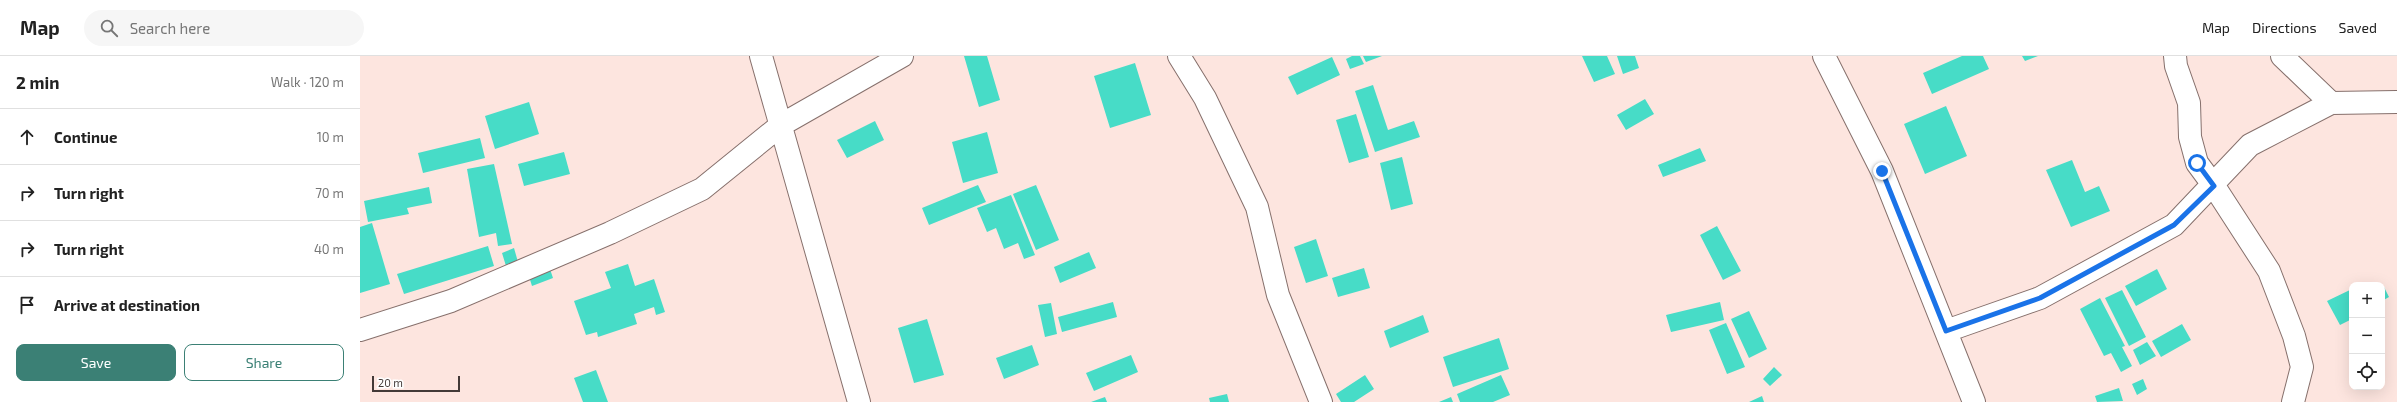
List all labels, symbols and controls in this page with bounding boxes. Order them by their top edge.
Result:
search box [84,10,364,46]
text: Map [20,16,60,39]
icon: search [98,17,120,39]
text: Search here [130,19,210,37]
text: Map [2202,19,2230,36]
text: Directions [2252,19,2317,36]
text: Saved [2339,19,2377,36]
text: 2 min [16,72,59,92]
text: Walk · 120 m [271,74,344,90]
icon: ahead [16,126,38,148]
text: Continue [54,128,117,146]
text: 10 m [317,129,344,145]
route start [2188,154,2206,172]
route end [1873,162,1891,180]
icon: right [16,182,38,204]
text: Turn right [54,184,124,202]
text: 70 m [315,185,344,201]
icon: right [16,238,38,260]
text: Turn right [54,240,124,258]
text: 40 m [314,241,344,257]
map controls [2349,282,2385,390]
button: + [2349,282,2385,318]
icon: arrive [16,294,38,316]
text: Arrive at destination [54,296,200,314]
button: − [2349,318,2385,354]
button: Save [16,344,176,381]
button: Share [184,344,344,381]
button: locate [2349,354,2385,390]
scale bar [372,374,460,393]
text: 20 m [378,376,403,389]

